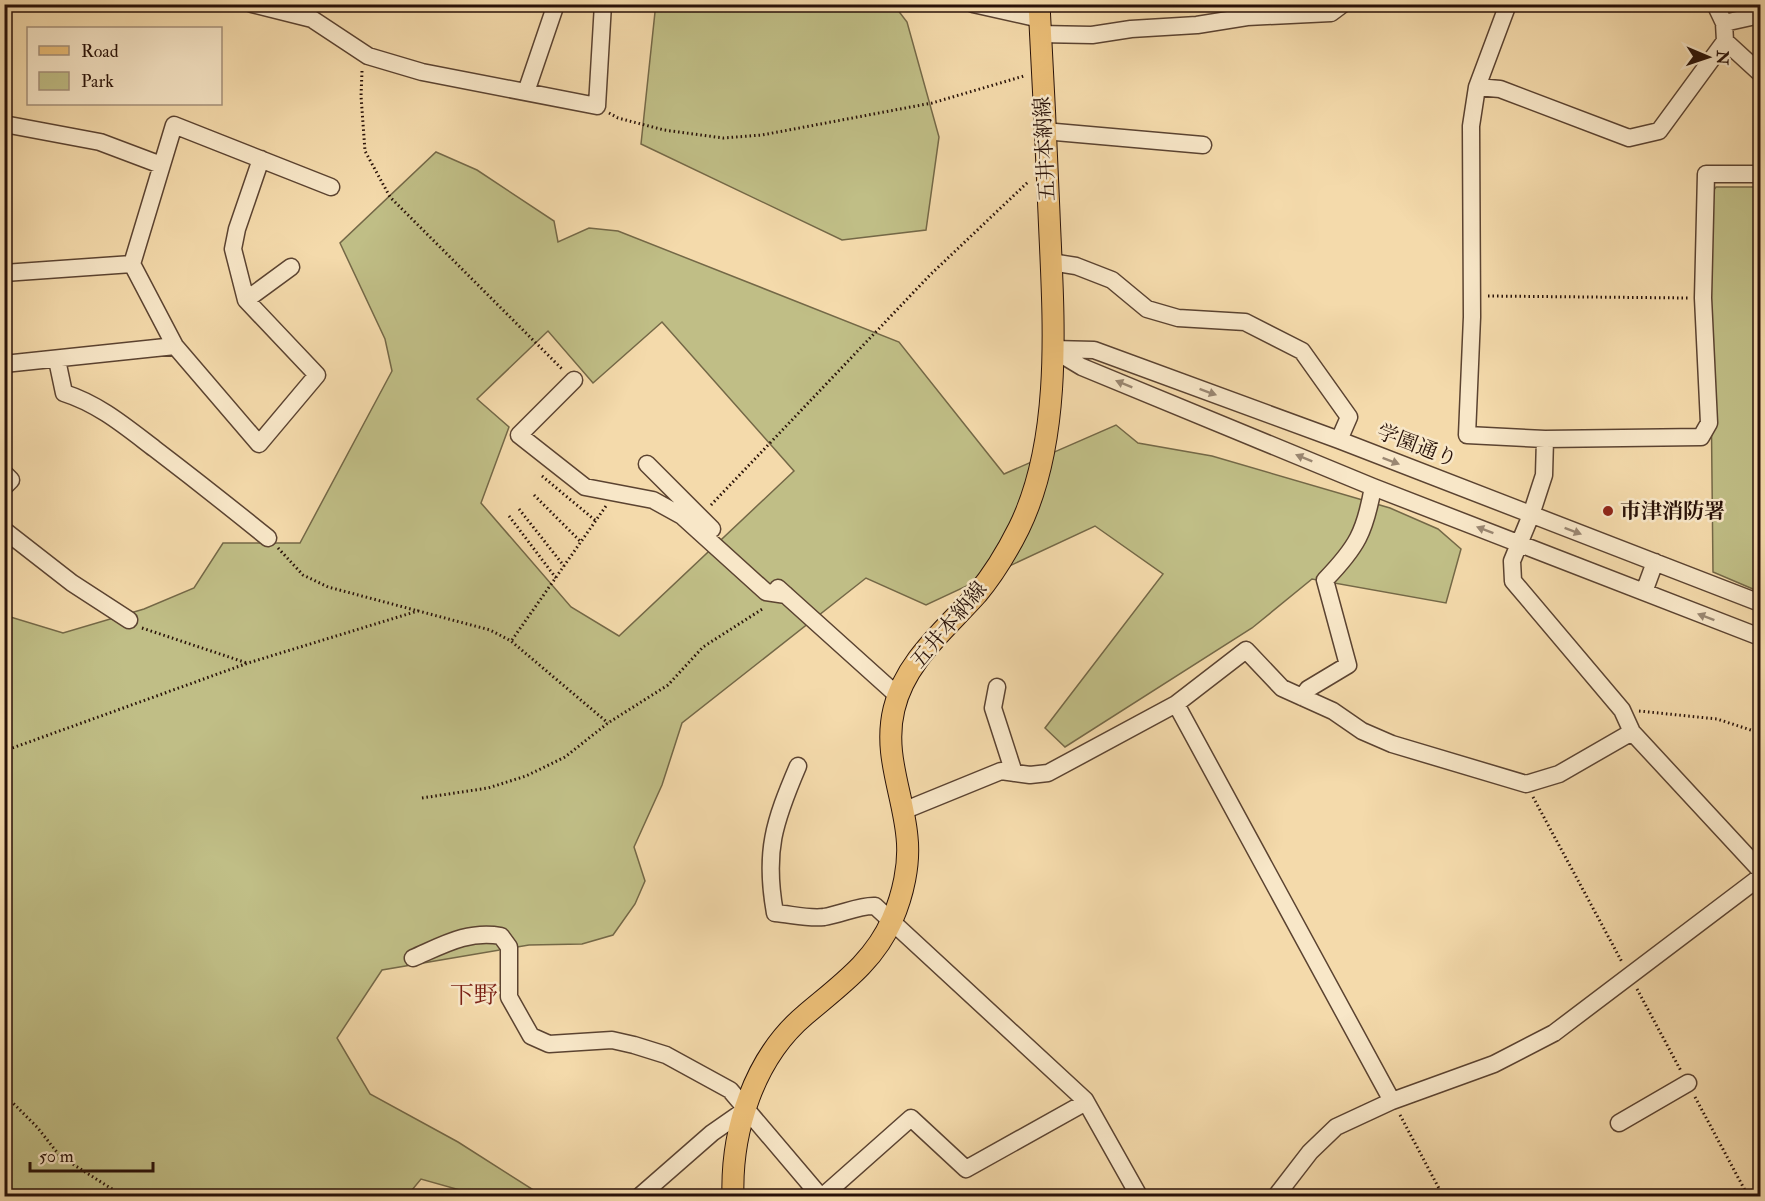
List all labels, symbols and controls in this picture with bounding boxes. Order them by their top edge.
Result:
legend [27,27,222,105]
north arrow [1678,27,1738,87]
text: Road [81,40,119,63]
text: N [1712,49,1732,66]
text: Park [81,70,114,93]
street label: 五井本納線 [1029,96,1061,202]
one-way arrow [1114,379,1132,389]
one-way arrow [1200,388,1218,398]
street label: 学園通り [1373,418,1461,474]
one-way arrow [1295,453,1313,462]
one-way arrow [1382,456,1400,466]
place label: 市津消防署 [1620,498,1725,525]
marker: 市津消防署 [1601,504,1615,518]
one-way arrow [1476,525,1494,534]
one-way arrow [1564,527,1582,536]
street label: 五井本納線 [905,576,993,674]
one-way arrow [1697,611,1715,621]
district label: 下野 [450,980,498,1011]
scale bar [30,1135,153,1173]
text: 50 m [39,1145,74,1168]

